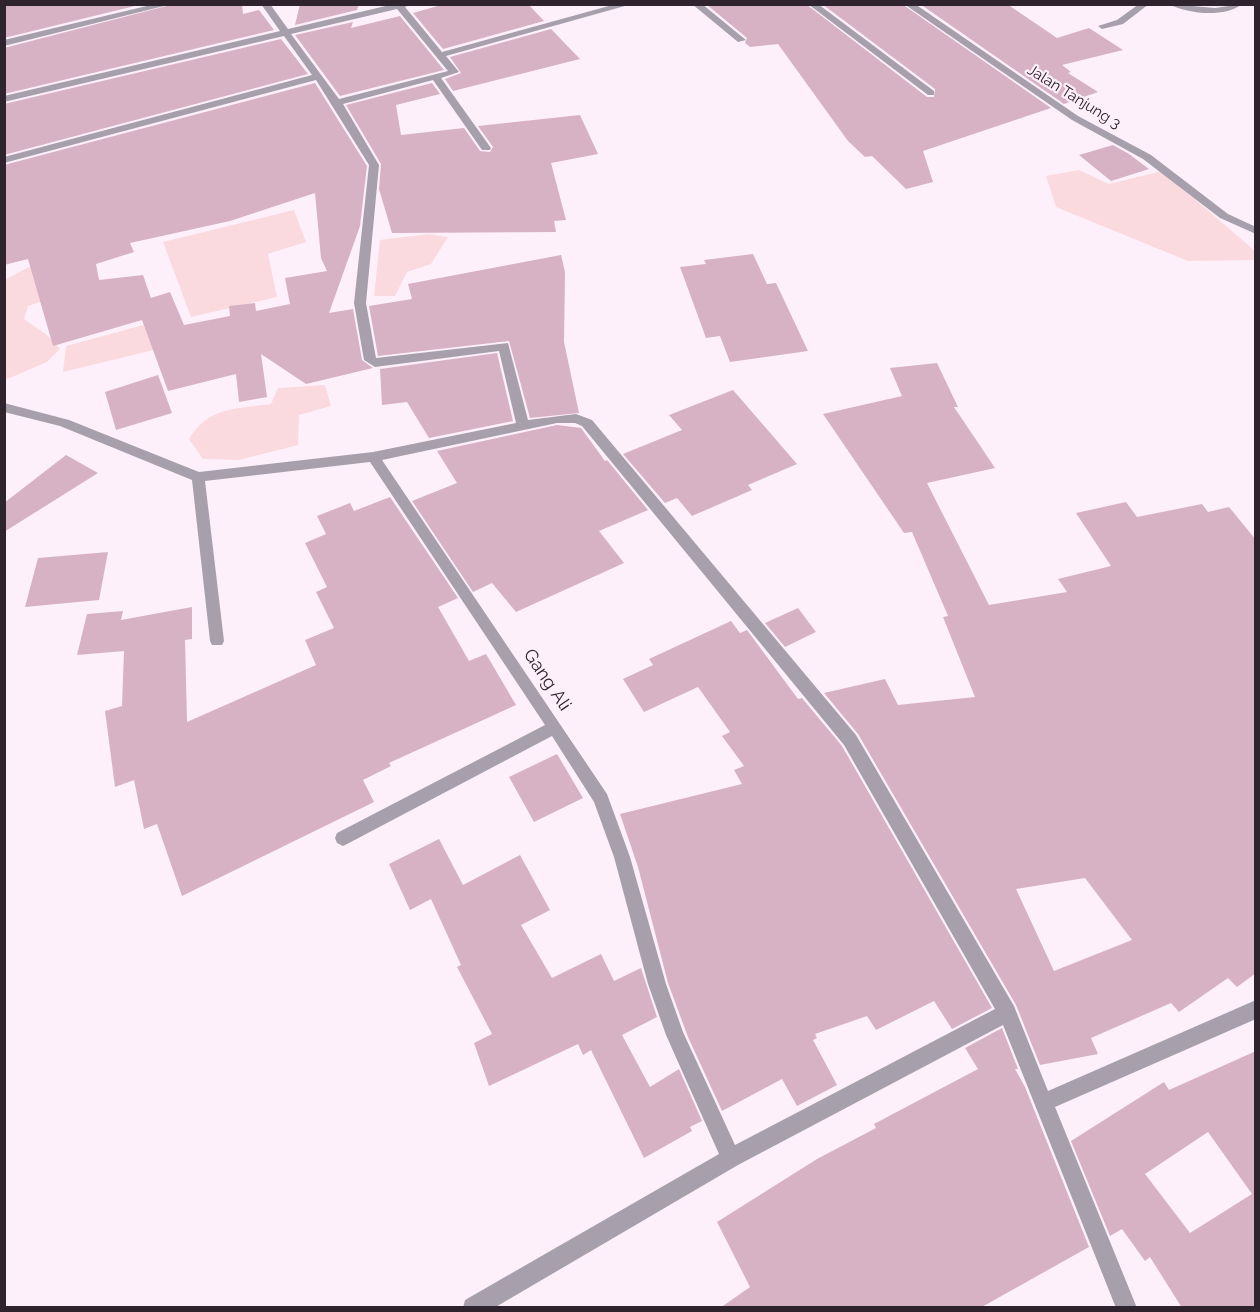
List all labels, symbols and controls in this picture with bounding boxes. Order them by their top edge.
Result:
street label: Jalan Tanjung 3 [1024,61,1124,133]
street label: Gang Ali [519,645,575,715]

